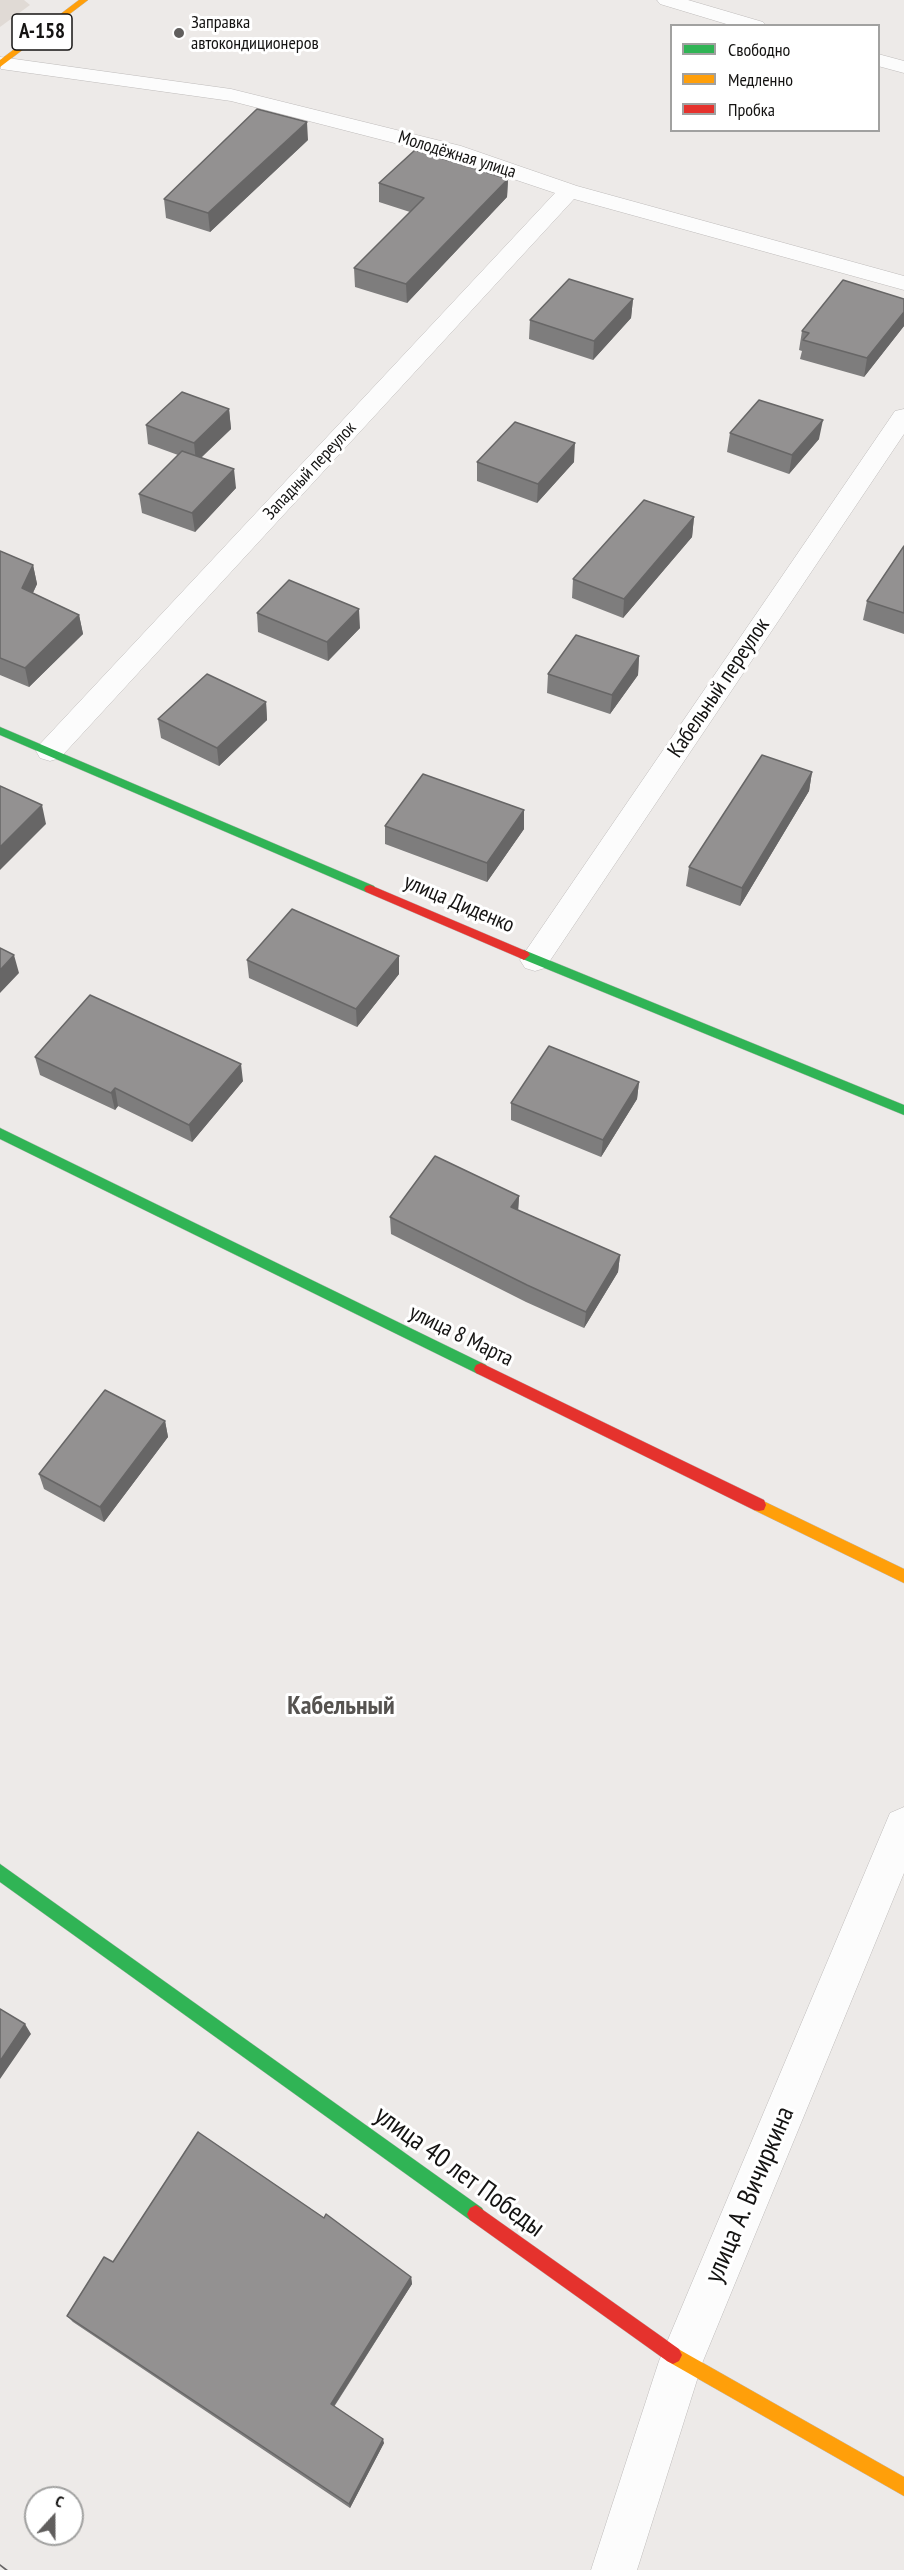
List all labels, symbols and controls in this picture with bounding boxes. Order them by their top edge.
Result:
place label: Заправка автокондиционеров [191,12,319,54]
road number: А-158 [12,14,72,50]
legend [670,24,880,132]
marker: Заправка автокондиционеров [172,26,186,40]
text: Свободно [728,38,790,61]
text: Медленно [728,68,793,91]
text: Пробка [728,98,775,121]
street label: Молодёжная улица [396,127,518,183]
street label: Западный переулок [259,418,361,524]
street label: Кабельный переулок [663,613,775,763]
street label: улица Диденко [400,869,518,939]
street label: улица 8 Марта [405,1300,517,1372]
district label: Кабельный [287,1691,395,1723]
street label: улица 40 лет Победы [368,2099,550,2245]
street label: улица А. Вичиркина [698,2102,802,2288]
north arrow [24,2486,84,2546]
text: С [53,2490,67,2512]

